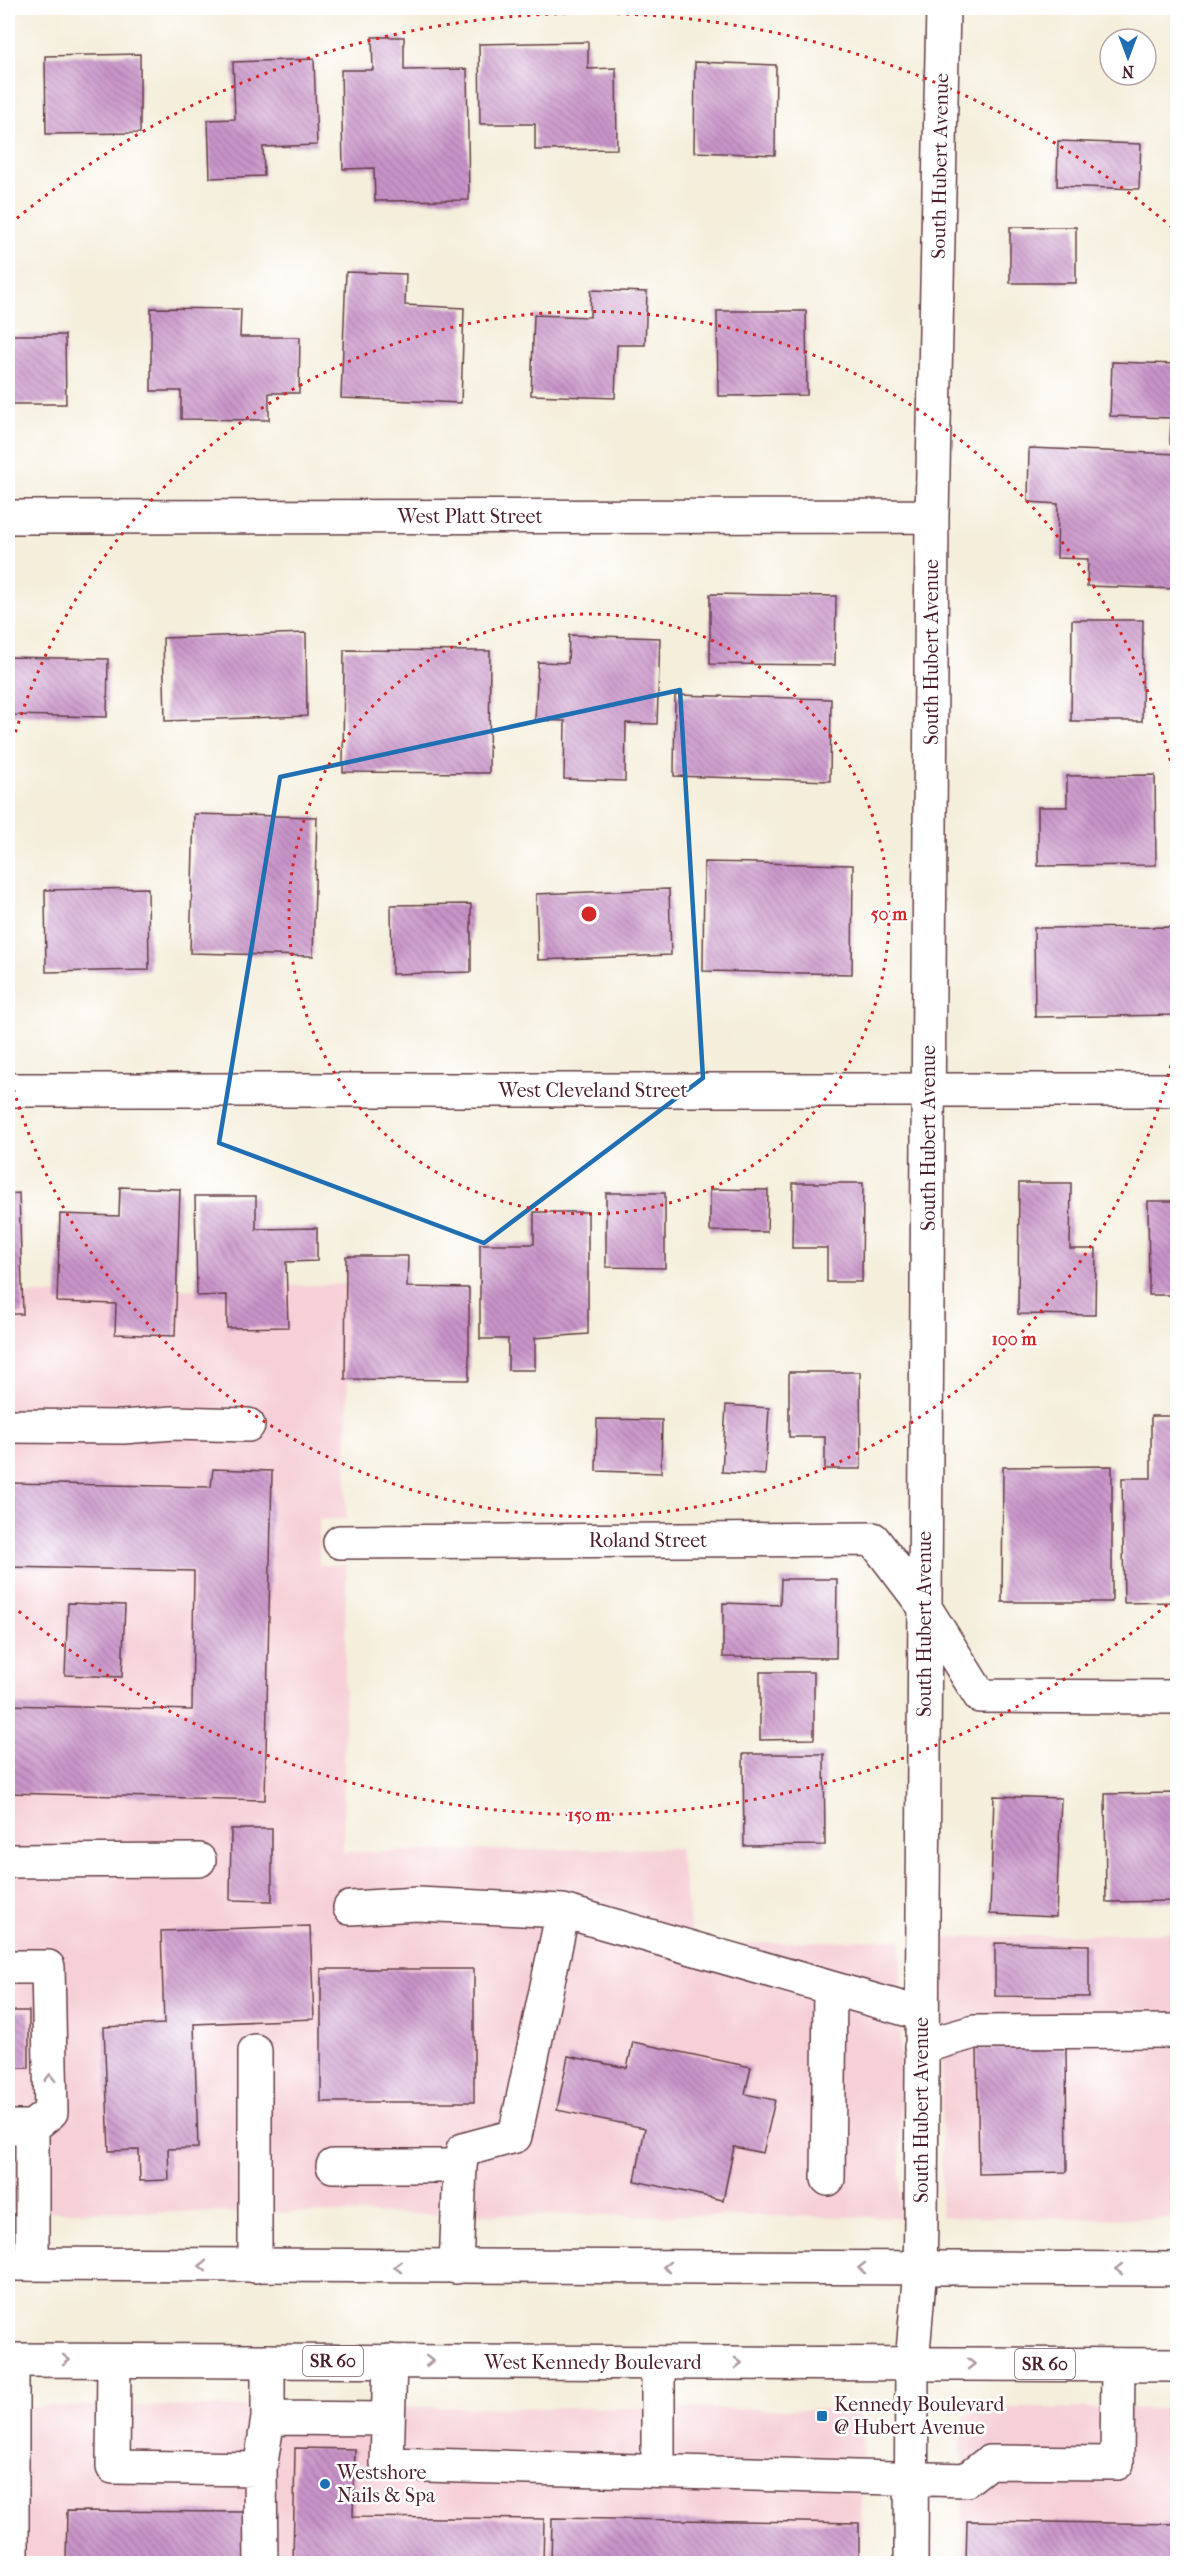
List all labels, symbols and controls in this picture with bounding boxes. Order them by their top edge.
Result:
north arrow [1098,27,1158,87]
text: N [1121,62,1134,81]
street label: South Hubert Avenue [927,73,953,259]
street label: West Platt Street [396,505,543,528]
street label: South Hubert Avenue [920,559,943,745]
centre of rings [579,904,599,924]
text: 50 m [871,904,908,925]
street label: South Hubert Avenue [917,1045,940,1231]
street label: West Cleveland Street [497,1079,688,1102]
text: 100 m [991,1329,1038,1350]
street label: Roland Street [589,1529,707,1552]
street label: South Hubert Avenue [913,1531,936,1717]
text: 150 m [568,1805,611,1826]
street label: South Hubert Avenue [910,2017,933,2203]
one-way arrow [44,2073,57,2082]
one-way arrow [198,2260,207,2272]
one-way arrow [393,2261,402,2273]
one-way arrow [662,2261,671,2273]
one-way arrow [857,2262,866,2274]
one-way arrow [1115,2263,1124,2275]
road number: SR 60 [303,2346,363,2376]
road number: SR 60 [1015,2349,1075,2379]
street label: West Kennedy Boulevard [483,2351,703,2374]
one-way arrow [61,2354,70,2366]
one-way arrow [424,2355,433,2367]
one-way arrow [733,2357,742,2369]
one-way arrow [966,2358,975,2370]
place label: Kennedy Boulevard @ Hubert Avenue [834,2393,1005,2439]
marker: Kennedy Boulevard @ Hubert Avenue [815,2409,829,2423]
place label: Westshore Nails & Spa [336,2461,436,2507]
marker: Westshore Nails & Spa [318,2477,332,2491]

